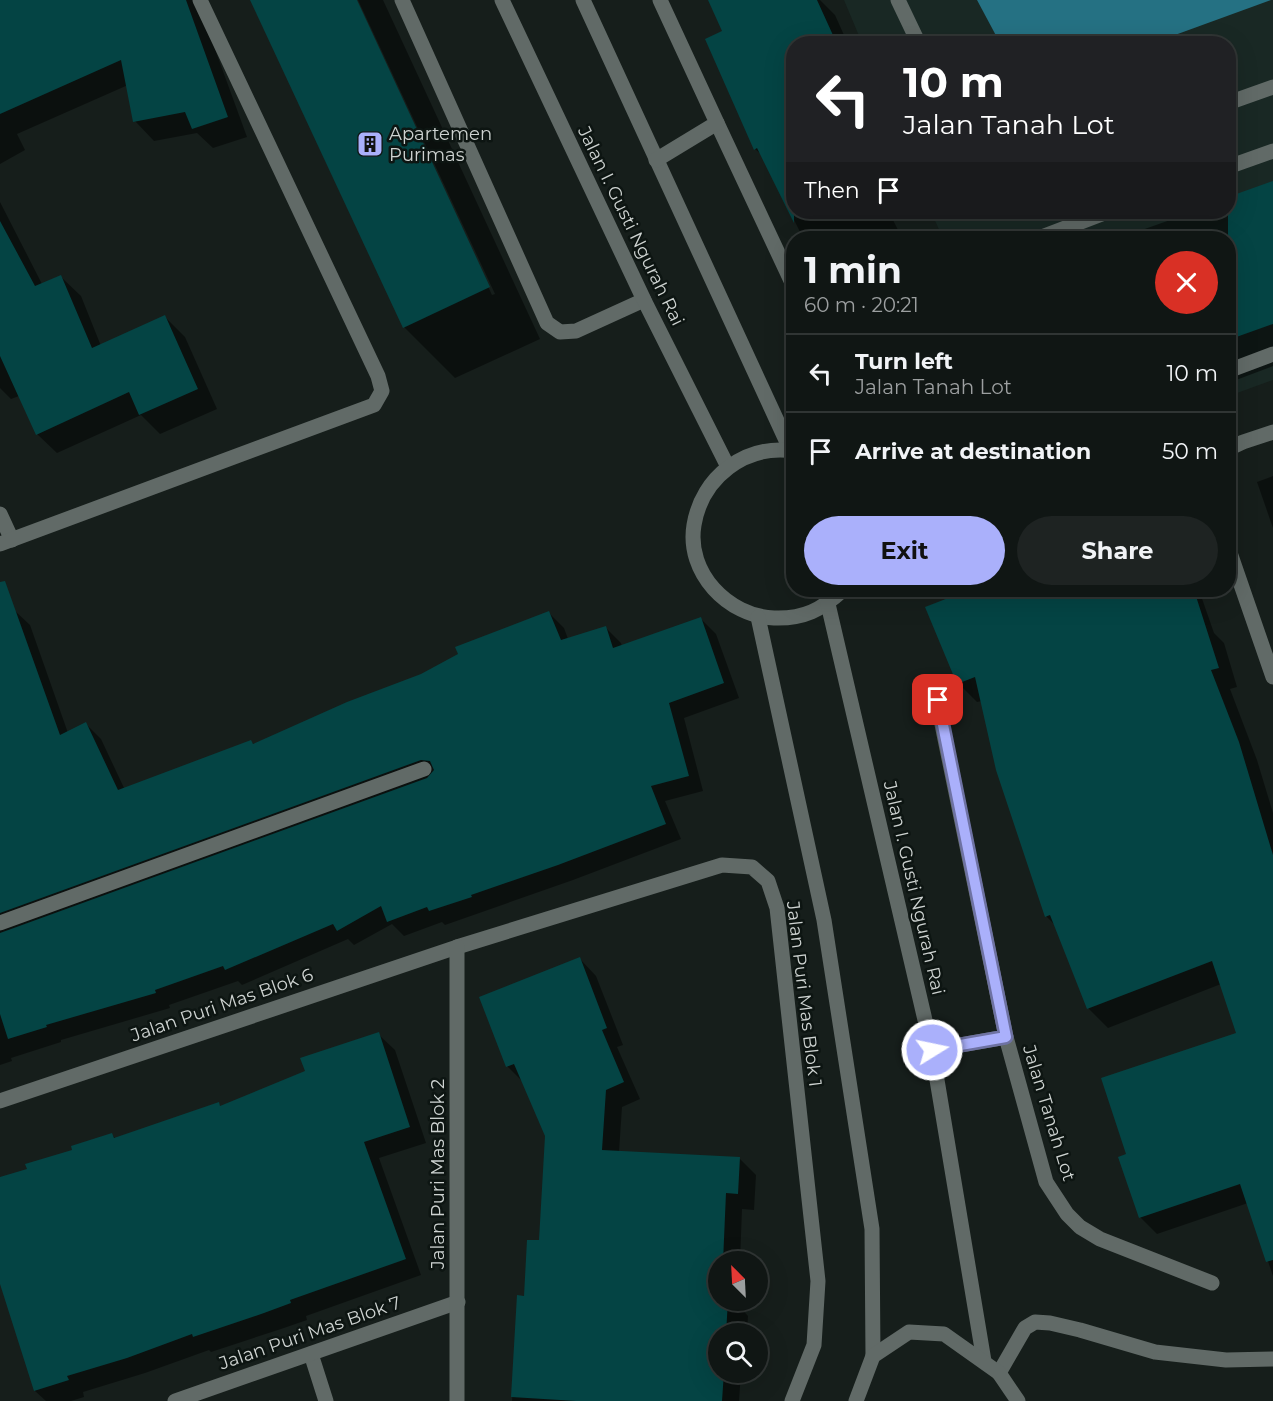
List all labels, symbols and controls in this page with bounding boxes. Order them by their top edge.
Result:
text: 10 m [903,56,1004,108]
icon: left [804,60,882,138]
text: Jalan Tanah Lot [903,108,1115,141]
street label: Jalan I. Gusti Ngurah Rai [573,122,689,329]
place label: Apartemen Purimas [389,123,492,166]
building icon: Apartemen Purimas [355,129,385,159]
icon: arrive [872,174,905,207]
text: Then [804,177,860,204]
text: 1 min [804,248,902,292]
button: close [1155,251,1218,314]
text: 60 m · 20:21 [804,293,919,317]
text: Turn left [855,348,953,375]
icon: left [804,357,837,390]
text: 10 m [1166,360,1218,387]
text: Jalan Tanah Lot [855,375,1012,399]
icon: arrive [804,435,837,468]
text: Arrive at destination [855,438,1091,465]
text: 50 m [1162,438,1218,465]
button: Exit [804,516,1005,585]
button: Share [1017,516,1218,585]
pin [912,674,963,725]
icon: arrive [921,683,954,716]
street label: Jalan I. Gusti Ngurah Rai [878,778,949,997]
street label: Jalan Puri Mas Blok 1 [782,899,826,1088]
street label: Jalan Puri Mas Blok 6 [127,963,316,1047]
position arrow [900,1018,964,1082]
street label: Jalan Tanah Lot [1018,1041,1080,1184]
street label: Jalan Puri Mas Blok 2 [427,1079,449,1270]
north arrow [708,1251,768,1311]
map controls [708,1251,768,1383]
street label: Jalan Puri Mas Blok 7 [215,1292,404,1375]
button: search [708,1323,768,1383]

